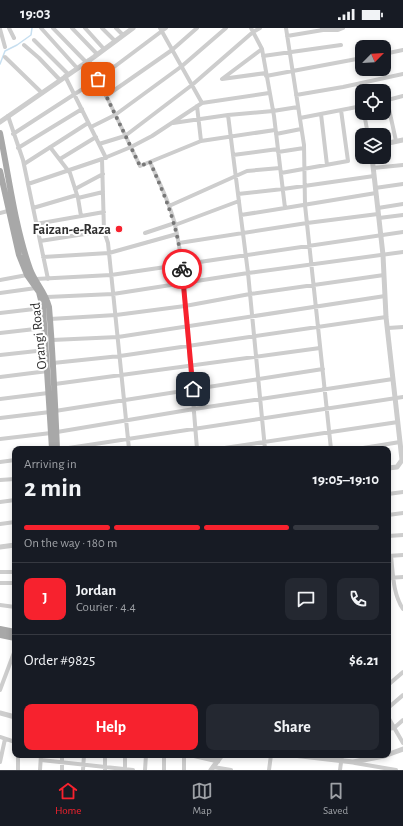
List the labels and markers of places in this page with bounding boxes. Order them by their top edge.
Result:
pin [81,62,115,96]
place label: Faizan-e-Raza [32,223,111,237]
marker: Faizan-e-Raza [114,224,124,234]
pin [176,372,210,406]

